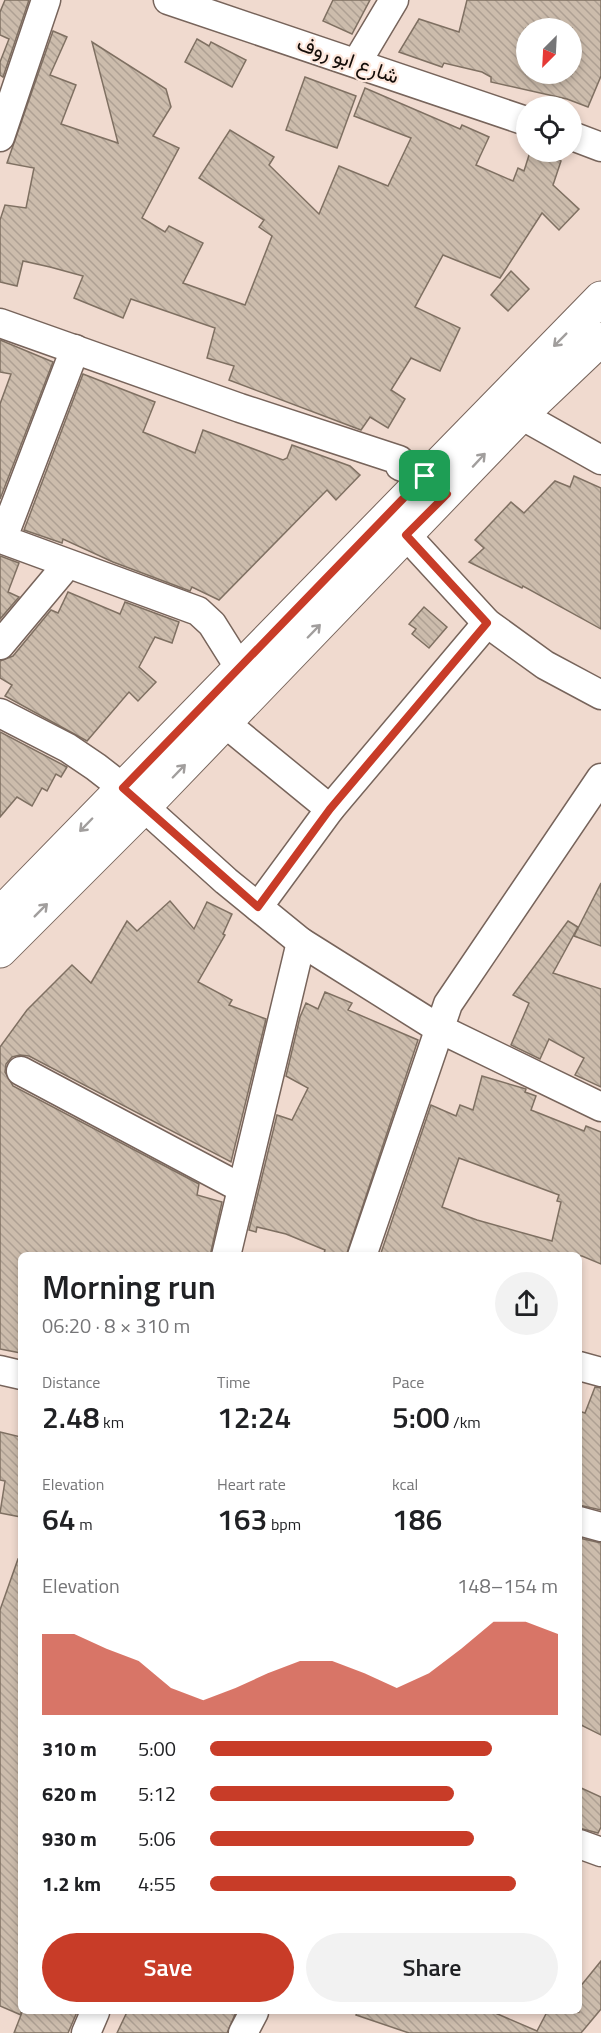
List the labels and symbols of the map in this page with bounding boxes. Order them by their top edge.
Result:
north arrow [516,18,582,84]
street label: شارع ابو روف [293,27,404,91]
one-way arrow [553,333,568,348]
pin [399,450,450,501]
one-way arrow [471,453,486,468]
one-way arrow [307,623,321,638]
one-way arrow [171,764,186,779]
one-way arrow [79,818,94,833]
one-way arrow [34,902,49,917]

